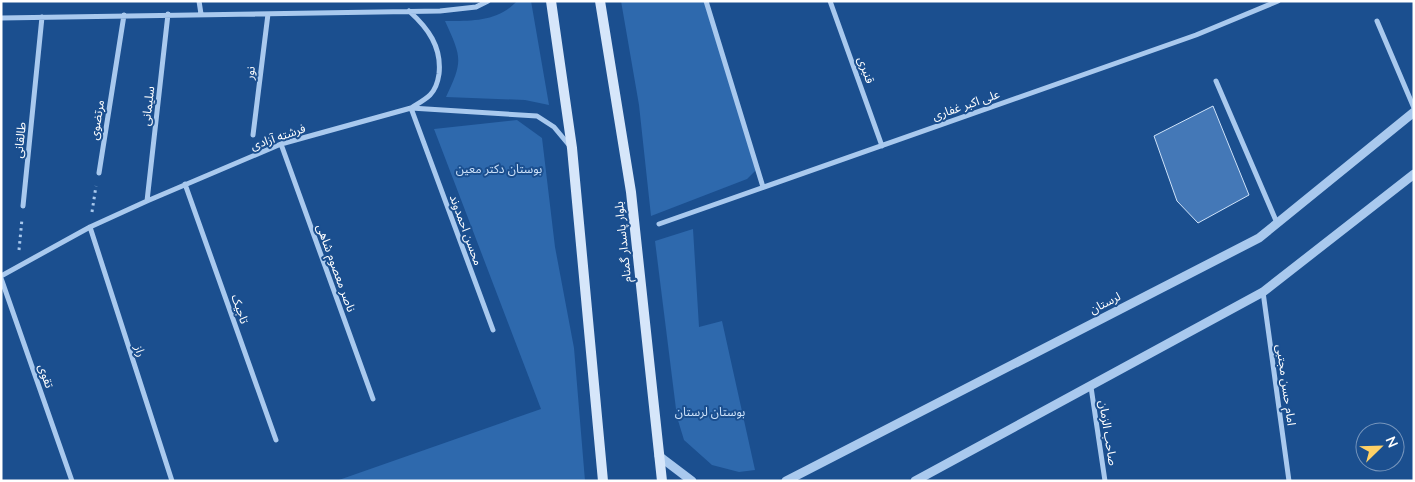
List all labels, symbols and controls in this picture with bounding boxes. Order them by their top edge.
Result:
street label: قنبری [854,54,878,86]
street label: نور [241,65,259,82]
street label: سلیمانی [138,85,158,127]
street label: علی اکبر غفاری [930,86,1002,124]
street label: مرتضوی [86,99,108,141]
street label: فرشته آزادی [248,120,308,154]
street label: طالقانی [10,121,30,159]
park label: بوستان دکتر معین [456,161,542,177]
street label: محسن احمدوند [446,192,486,268]
street label: بلوار پاسدار گمنام [611,201,636,283]
street label: ناصر معصوم شاهی [312,222,359,315]
street label: لرستان [1087,288,1123,318]
street label: تاجیک [227,292,253,326]
street label: راز [130,342,149,359]
street label: امام حسن مجتبی [1271,343,1300,427]
street label: تقوی [34,362,58,391]
street label: صاحب الزمان [1095,399,1121,467]
park label: بوستان لرستان [675,404,745,420]
north arrow [1355,422,1405,472]
text: N [1381,434,1402,451]

